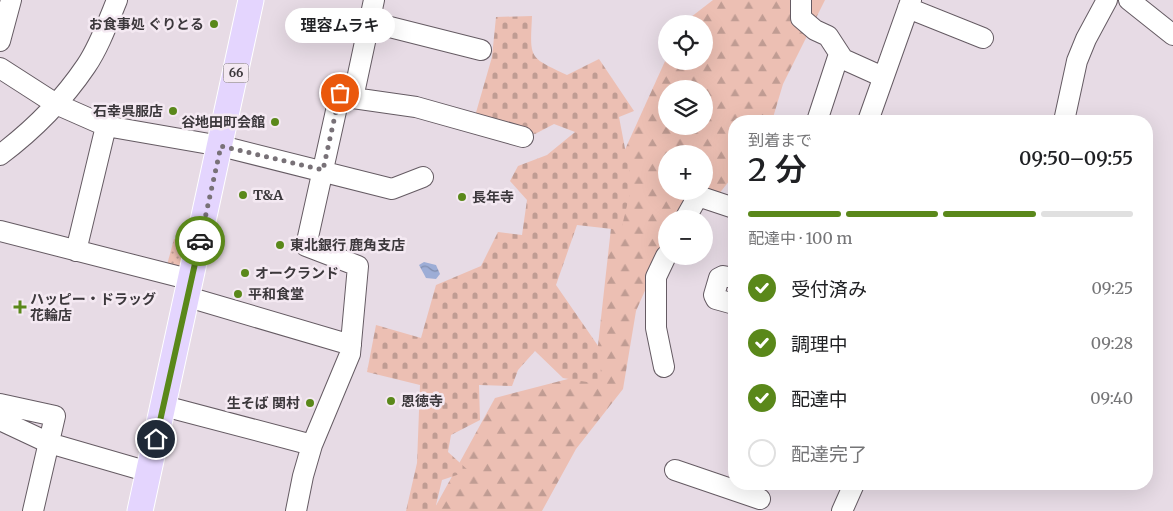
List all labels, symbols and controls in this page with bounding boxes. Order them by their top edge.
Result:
callout: 理容ムラキ [285,8,395,43]
place label: お食事処 ぐりとる [89,15,204,33]
text: 理容ムラキ [300,15,380,35]
map controls [658,15,713,265]
button: locate [658,15,713,70]
marker: お食事処 ぐりとる [208,18,220,30]
road number: 66 [224,64,248,82]
pin [319,72,361,114]
icon: bag [326,79,354,107]
button: layers [658,80,713,135]
place label: 石幸呉服店 [93,102,163,120]
marker: 石幸呉服店 [167,105,179,117]
place label: 谷地田町会館 [181,113,265,131]
marker: 谷地田町会館 [269,116,281,128]
text: 到着まで [748,130,812,150]
button: + [658,145,713,200]
text: 09:50–09:55 [1019,146,1133,170]
text: 2 分 [748,150,807,190]
place label: T&A [253,186,284,204]
place label: 長年寺 [472,188,514,206]
marker: T&A [237,189,249,201]
marker: 長年寺 [456,191,468,203]
button: − [658,210,713,265]
courier [175,216,225,266]
icon: car [186,227,214,255]
text: 配達中 · 100 m [748,228,852,248]
place label: 東北銀行 鹿角支店 [290,236,405,254]
marker: 東北銀行 鹿角支店 [274,239,286,251]
place label: オークランド [255,264,339,282]
marker: オークランド [239,267,251,279]
icon: check [748,274,776,302]
text: 受付済み [791,277,867,301]
text: 09:25 [1091,278,1133,298]
place label: 平和食堂 [248,285,304,303]
marker: 平和食堂 [232,288,244,300]
place label: ハッピー・ドラッグ 花輪店 [30,290,156,324]
marker: ハッピー・ドラッグ 花輪店 [14,301,26,313]
icon: check [748,329,776,357]
text: 調理中 [791,332,848,356]
text: 09:28 [1091,333,1133,353]
icon: check [748,384,776,412]
text: 配達中 [791,387,848,411]
text: 09:40 [1090,388,1133,408]
place label: 恩徳寺 [401,392,443,410]
place label: 生そば 関村 [227,394,300,412]
marker: 恩徳寺 [385,395,397,407]
marker: 生そば 関村 [304,397,316,409]
pin [135,418,177,460]
icon: home [142,425,170,453]
text: 配達完了 [791,442,867,466]

